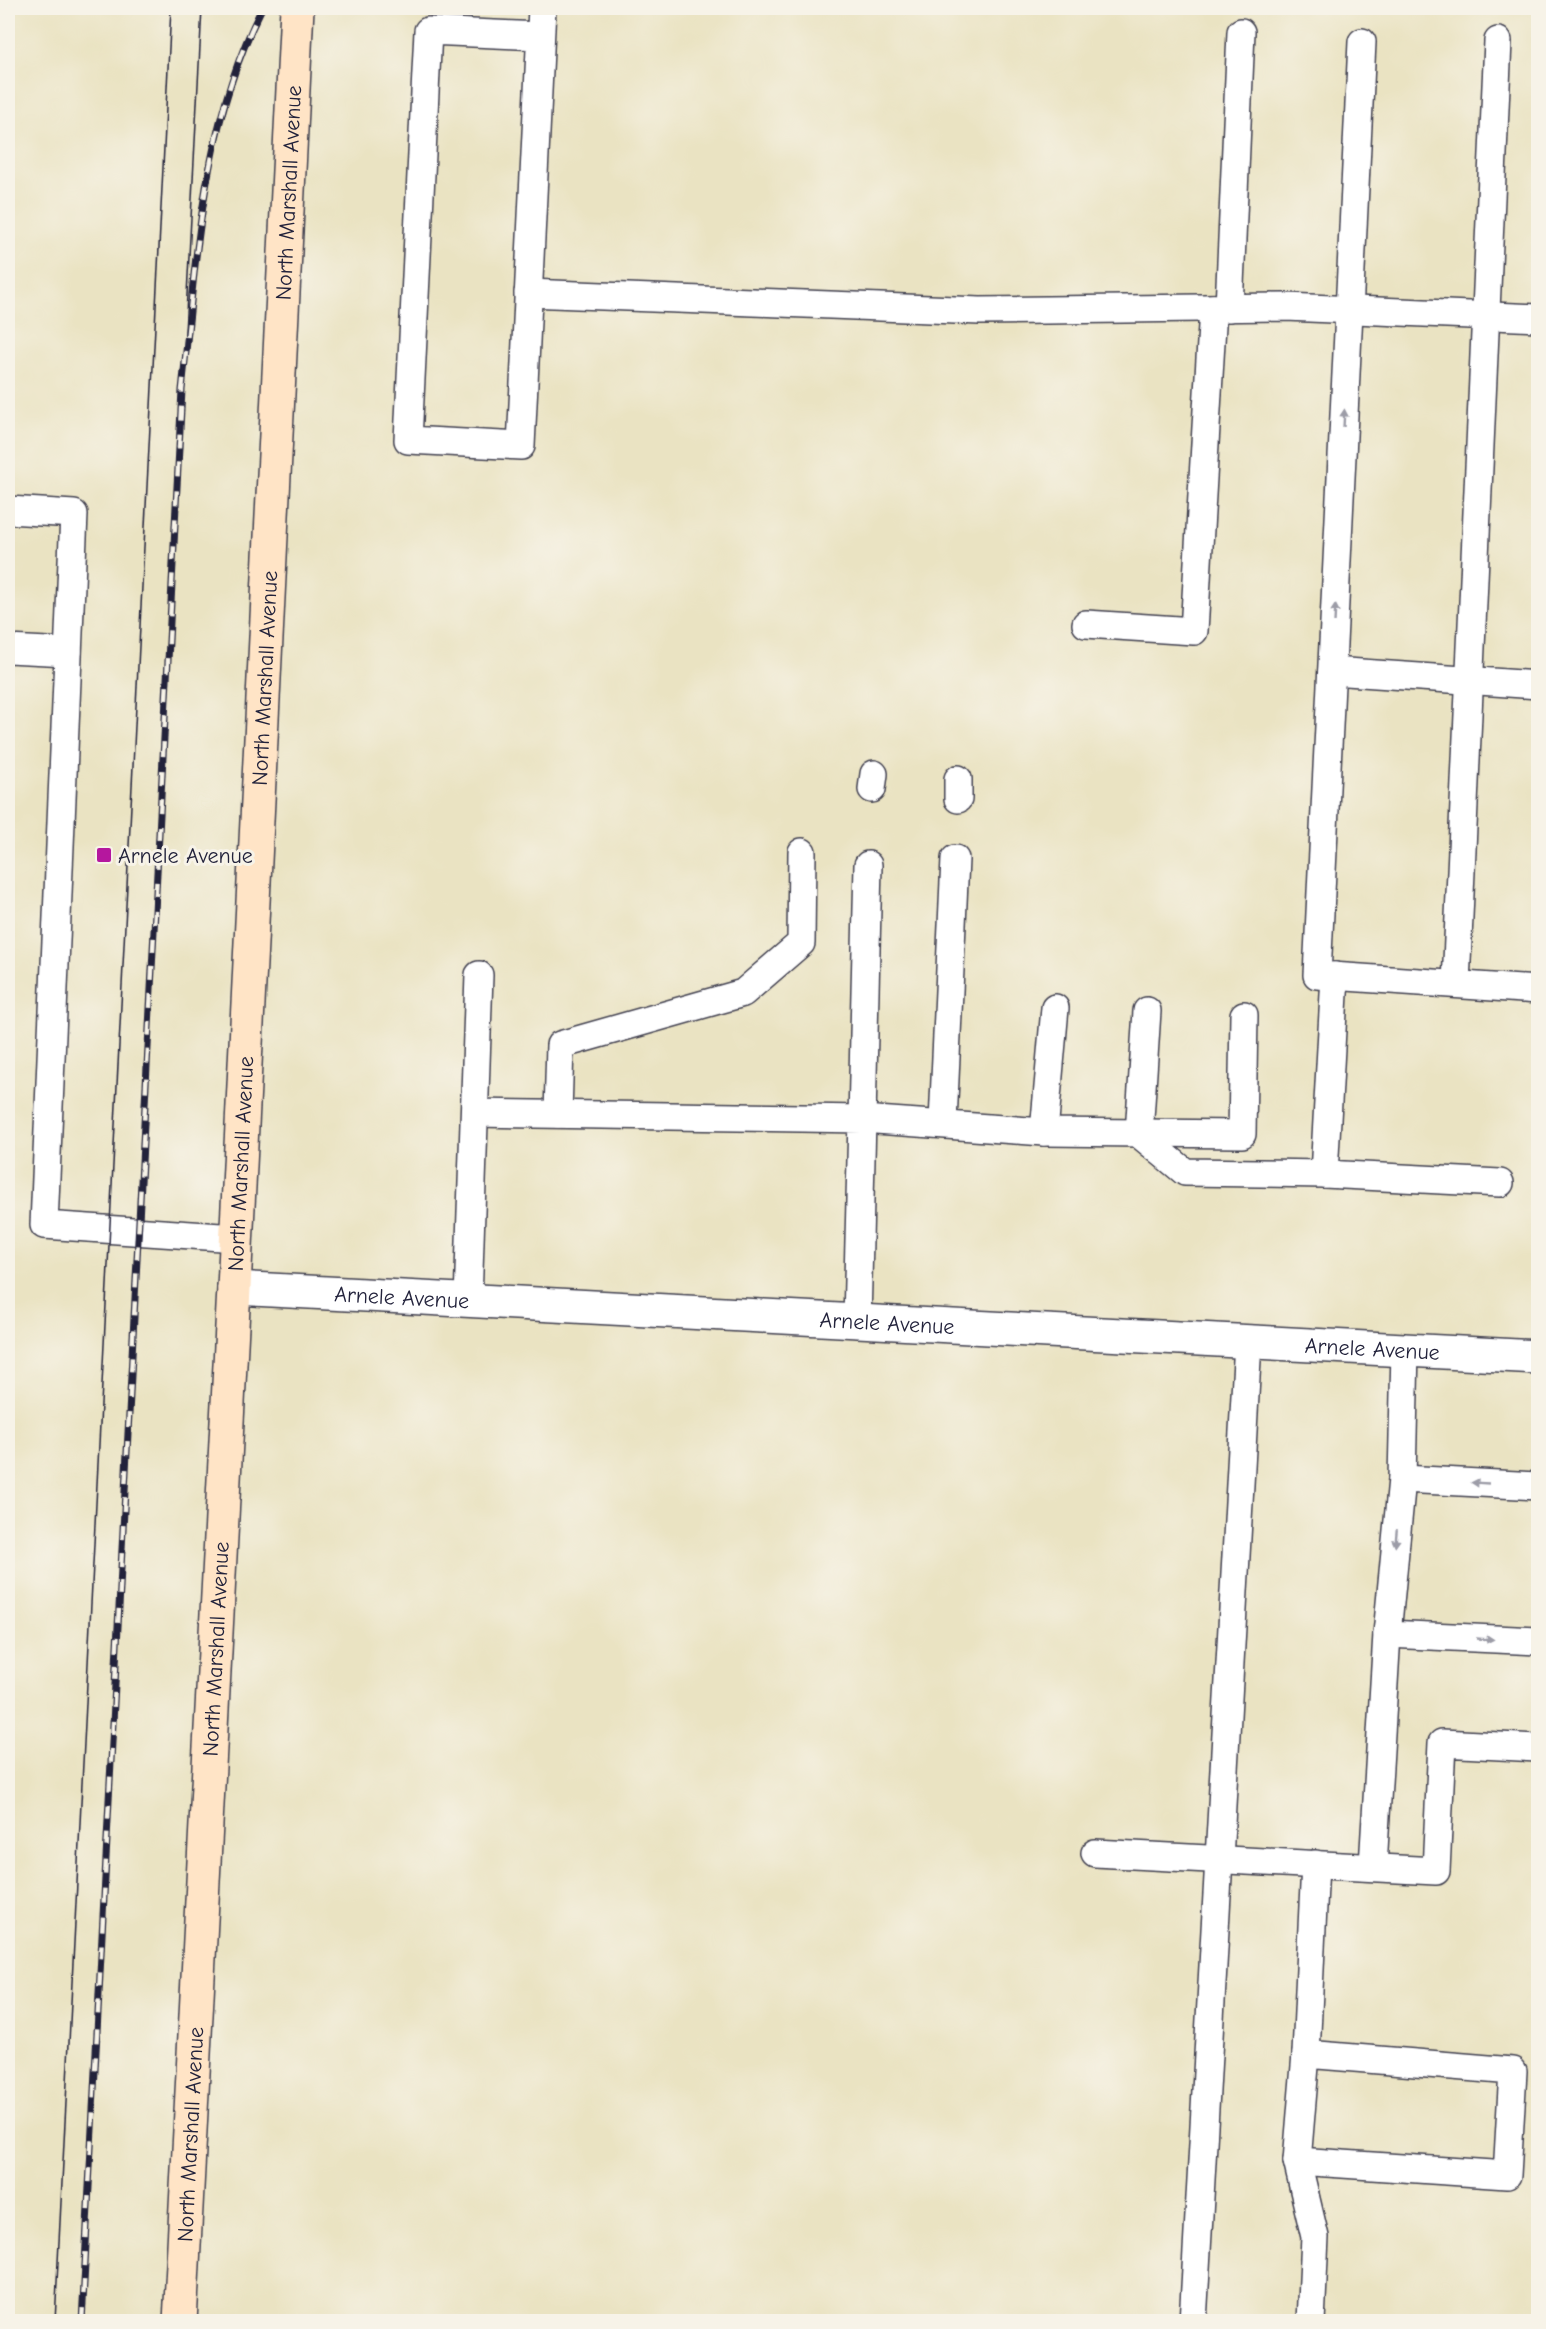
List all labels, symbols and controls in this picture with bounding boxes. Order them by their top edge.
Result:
street label: North Marshall Avenue [271,85,307,301]
one-way arrow [1339,408,1348,427]
street label: North Marshall Avenue [247,570,283,786]
one-way arrow [1330,603,1339,622]
place label: Arnele Avenue [118,843,253,869]
marker: Arnele Avenue [95,846,113,864]
street label: North Marshall Avenue [223,1055,259,1272]
street label: Arnele Avenue [334,1281,470,1314]
street label: Arnele Avenue [819,1307,955,1340]
street label: Arnele Avenue [1304,1333,1440,1366]
one-way arrow [1471,1478,1490,1488]
one-way arrow [1391,1528,1401,1547]
street label: North Marshall Avenue [198,1541,235,1757]
one-way arrow [1476,1634,1495,1643]
street label: North Marshall Avenue [172,2026,209,2242]

